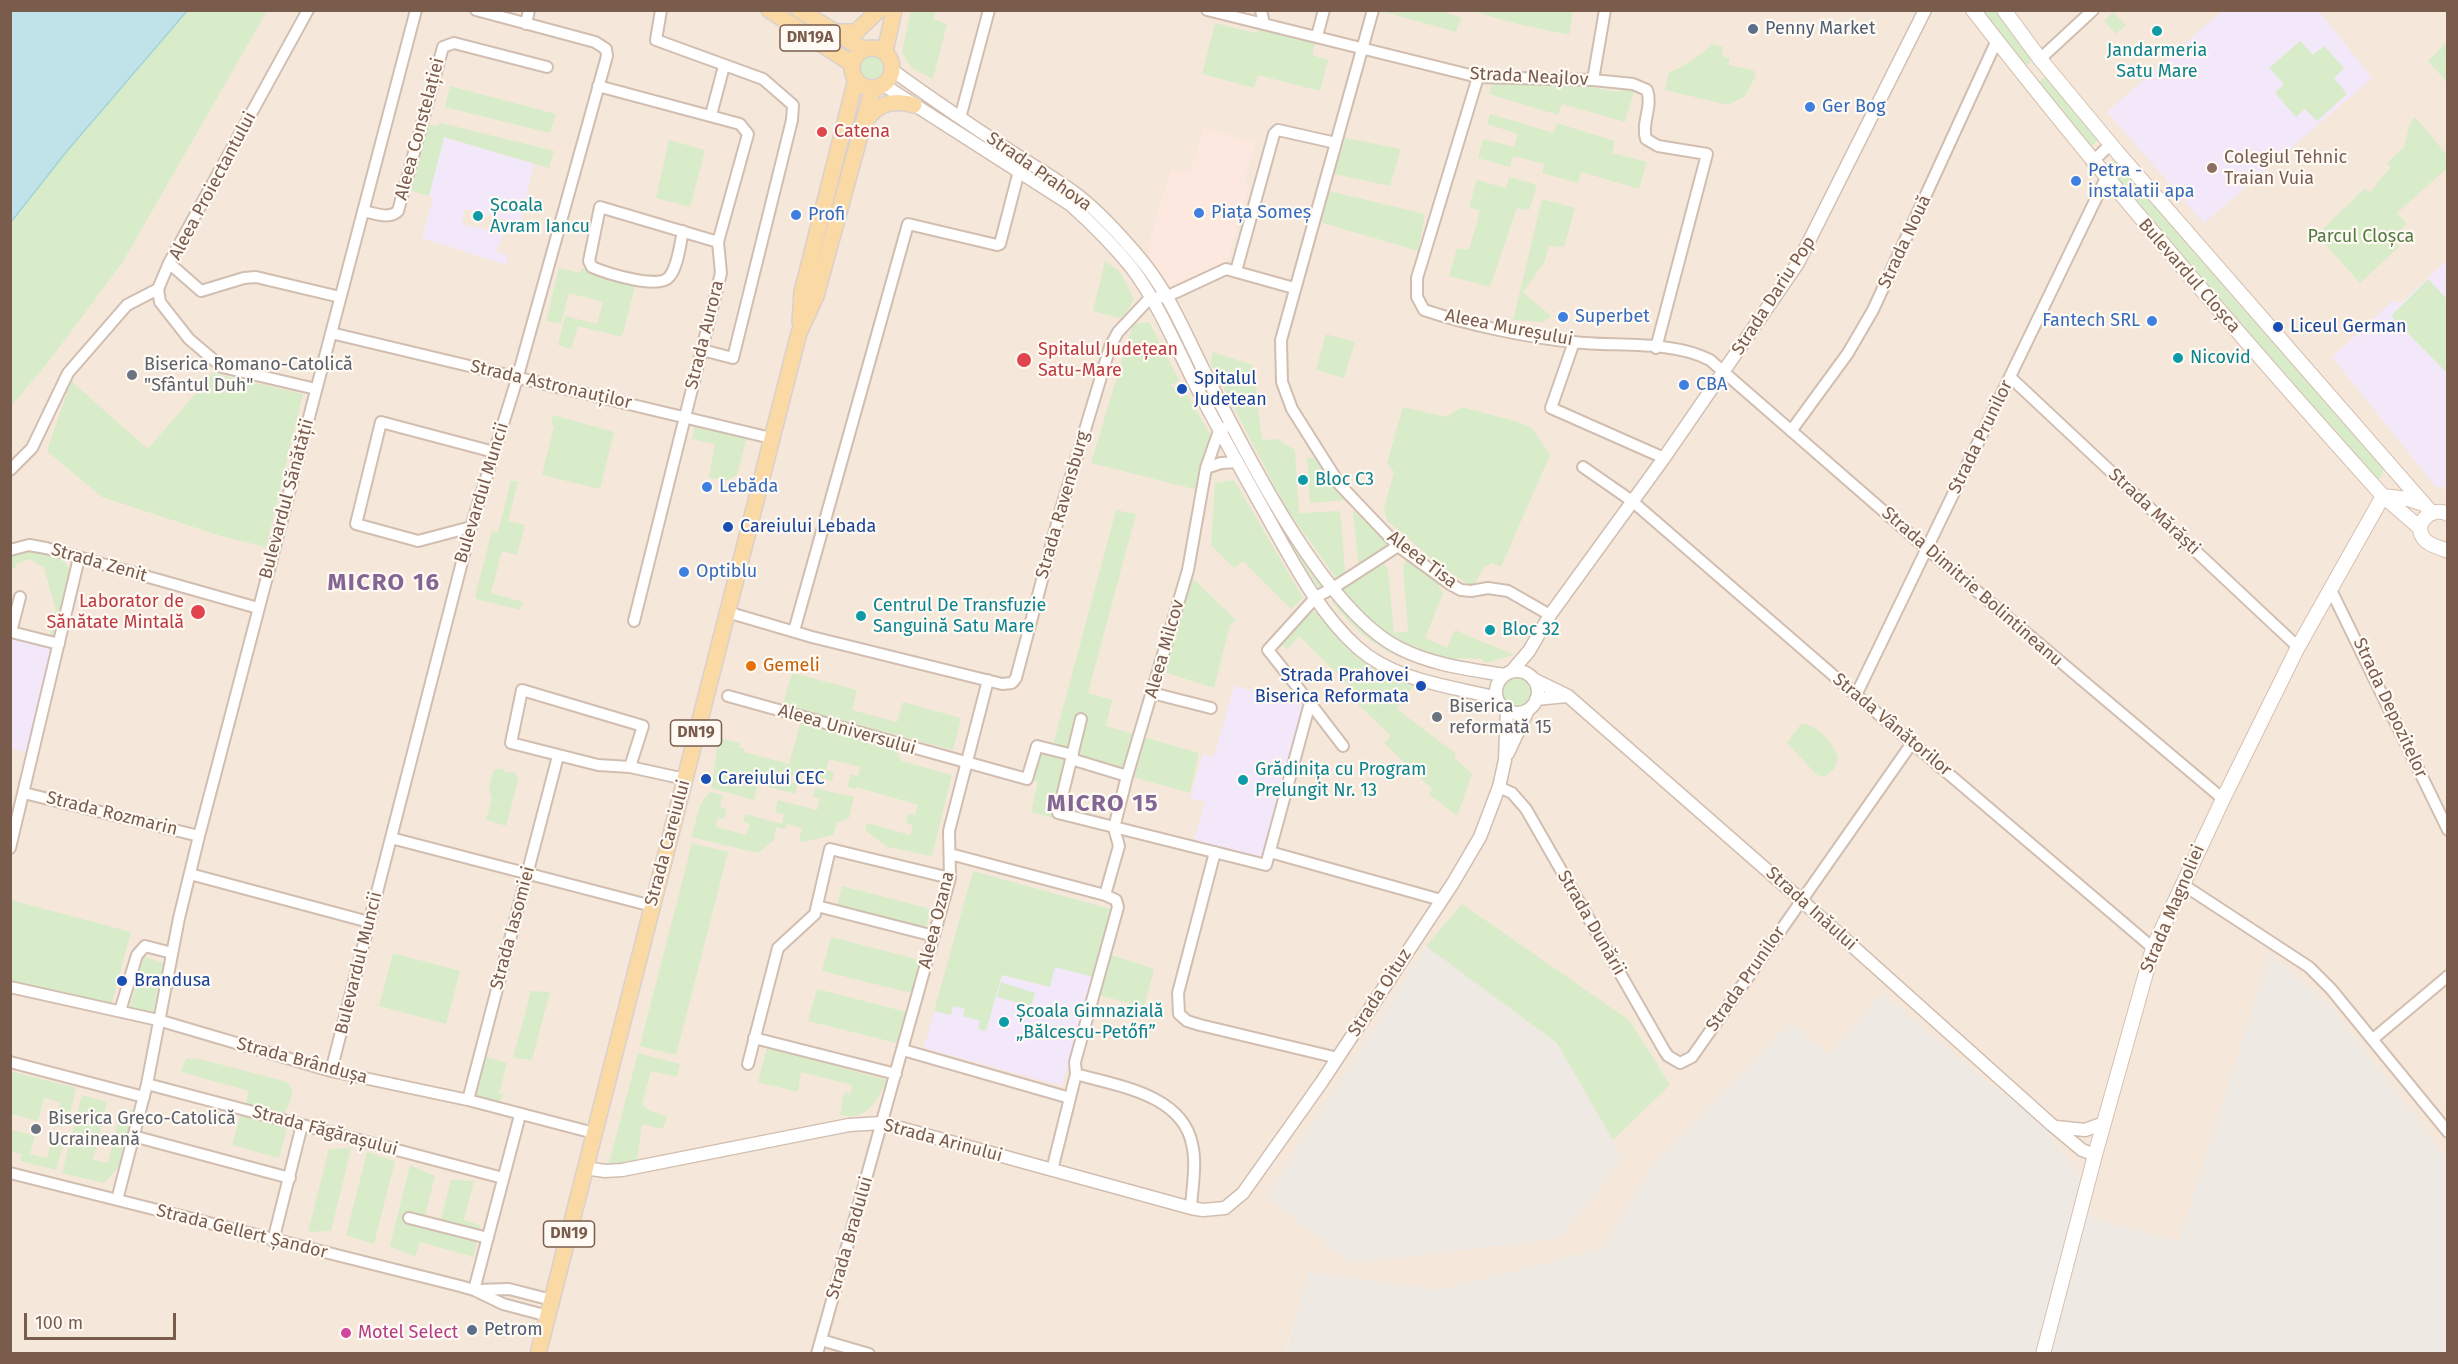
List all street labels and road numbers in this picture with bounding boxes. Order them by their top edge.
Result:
road number: DN19A [780,25,840,51]
street label: Aleea Constelației [391,56,449,202]
street label: Strada Neajlov [1469,63,1589,91]
street label: Aleea Proiectantului [165,108,261,264]
street label: Strada Prahova [982,128,1096,216]
street label: Strada Nouă [1874,192,1936,292]
street label: Bulevardul Cloșca [2133,214,2245,338]
street label: Strada Dariu Pop [1728,233,1820,359]
street label: Strada Aurora [681,278,729,392]
street label: Aleea Mureșului [1443,305,1575,351]
street label: Strada Astronauților [468,356,634,414]
street label: Strada Prunilor [1944,377,2018,497]
street label: Bulevardul Sănătății [255,416,319,582]
street label: Bulevardul Muncii [450,420,514,566]
street label: Strada Ravensburg [1032,429,1094,581]
street label: Strada Mărăști [2104,464,2204,560]
street label: Strada Dimitrie Bolintineanu [1877,502,2067,672]
street label: Aleea Tisa [1383,527,1461,593]
street label: Strada Zenit [49,539,149,587]
street label: Aleea Milcov [1141,597,1189,701]
street label: Strada Depozitelor [2348,635,2432,781]
street label: Strada Vânătorilor [1828,669,1956,781]
street label: Aleea Universului [776,700,918,760]
road number: DN19 [670,720,722,746]
street label: Strada Careiului [641,777,695,909]
street label: Strada Rozmarin [44,787,180,841]
street label: Strada Magnoliei [2136,842,2210,976]
street label: Strada Inăului [1761,863,1861,955]
street label: Strada Iasomiei [486,864,540,992]
street label: Strada Dunării [1552,867,1630,979]
street label: Aleea Ozana [914,869,960,971]
street label: Bulevardul Muncii [331,889,387,1037]
street label: Strada Prunilor [1702,922,1790,1036]
street label: Strada Oituz [1344,945,1416,1041]
street label: Strada Brândușa [234,1033,370,1089]
street label: Strada Făgărașului [250,1101,400,1161]
street label: Strada Arinului [881,1115,1005,1167]
street label: Strada Bradului [822,1174,878,1302]
street label: Strada Gellert Șandor [154,1200,330,1264]
road number: DN19 [544,1221,594,1247]

